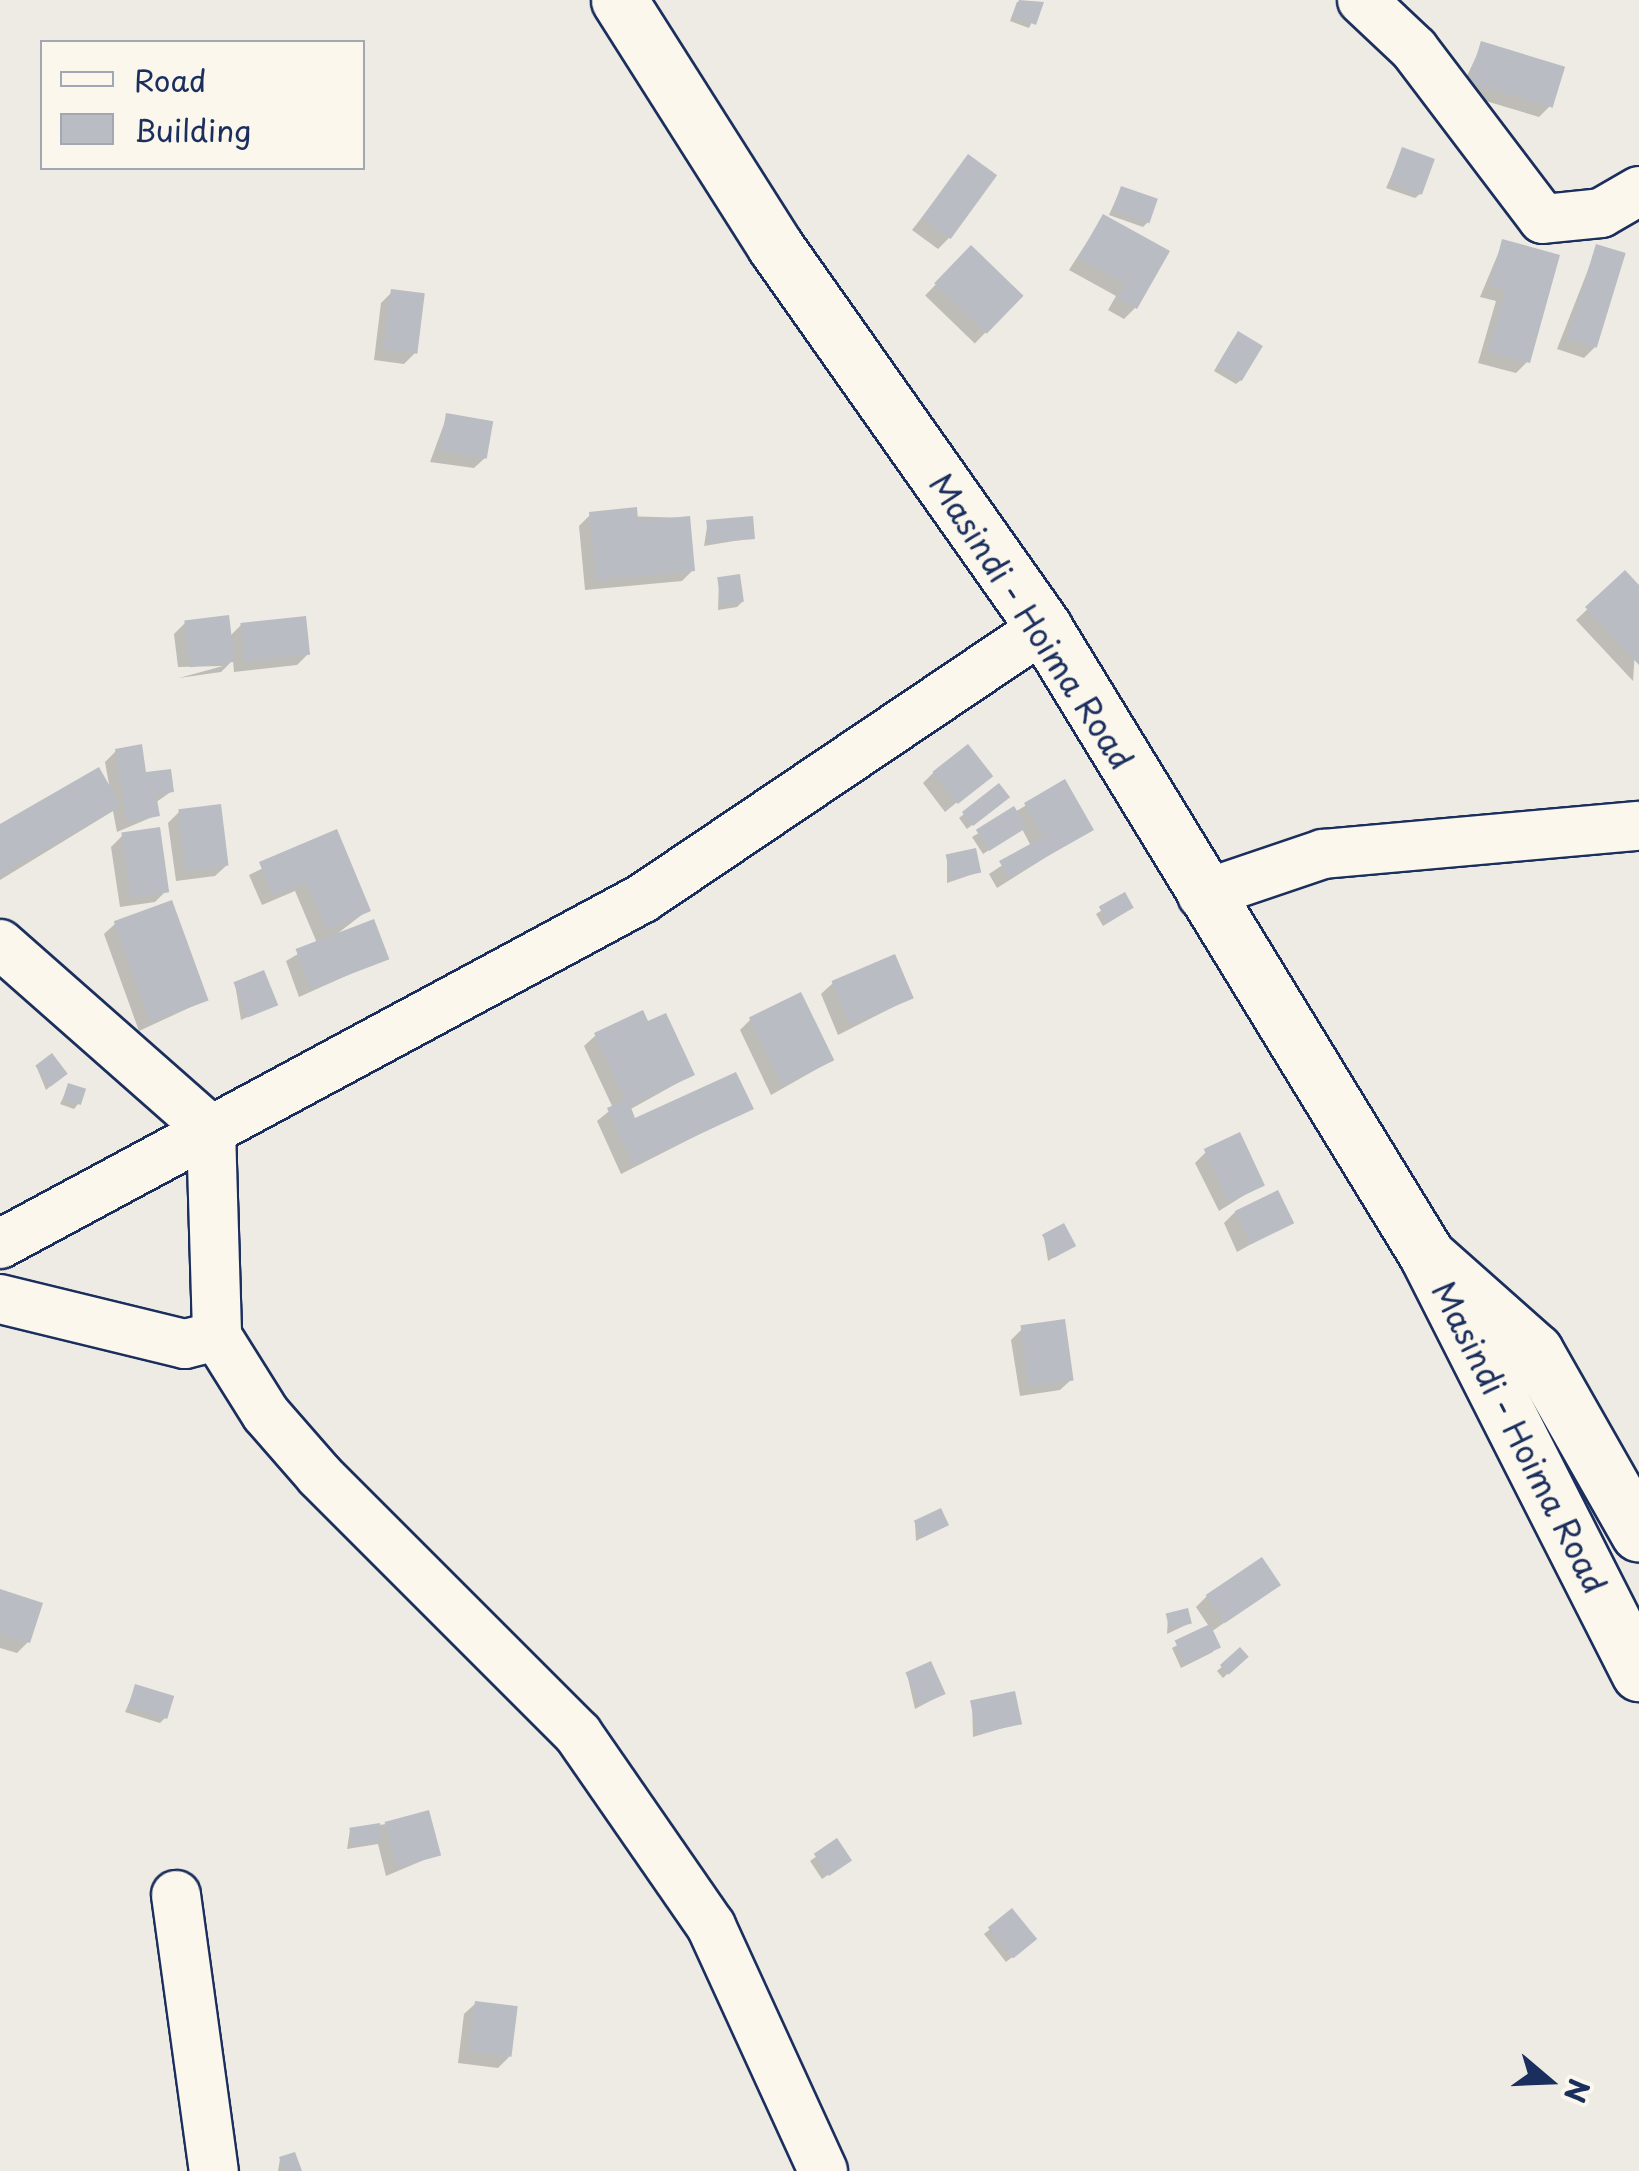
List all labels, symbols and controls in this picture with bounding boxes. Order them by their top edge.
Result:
legend [40,40,365,170]
text: Road [134,57,207,102]
text: Building [134,107,251,152]
street label: Masindi - Hoima Road [922,466,1142,776]
street label: Masindi - Hoima Road [1424,1274,1616,1600]
north arrow [1499,2031,1599,2131]
text: N [1554,2073,1602,2108]

